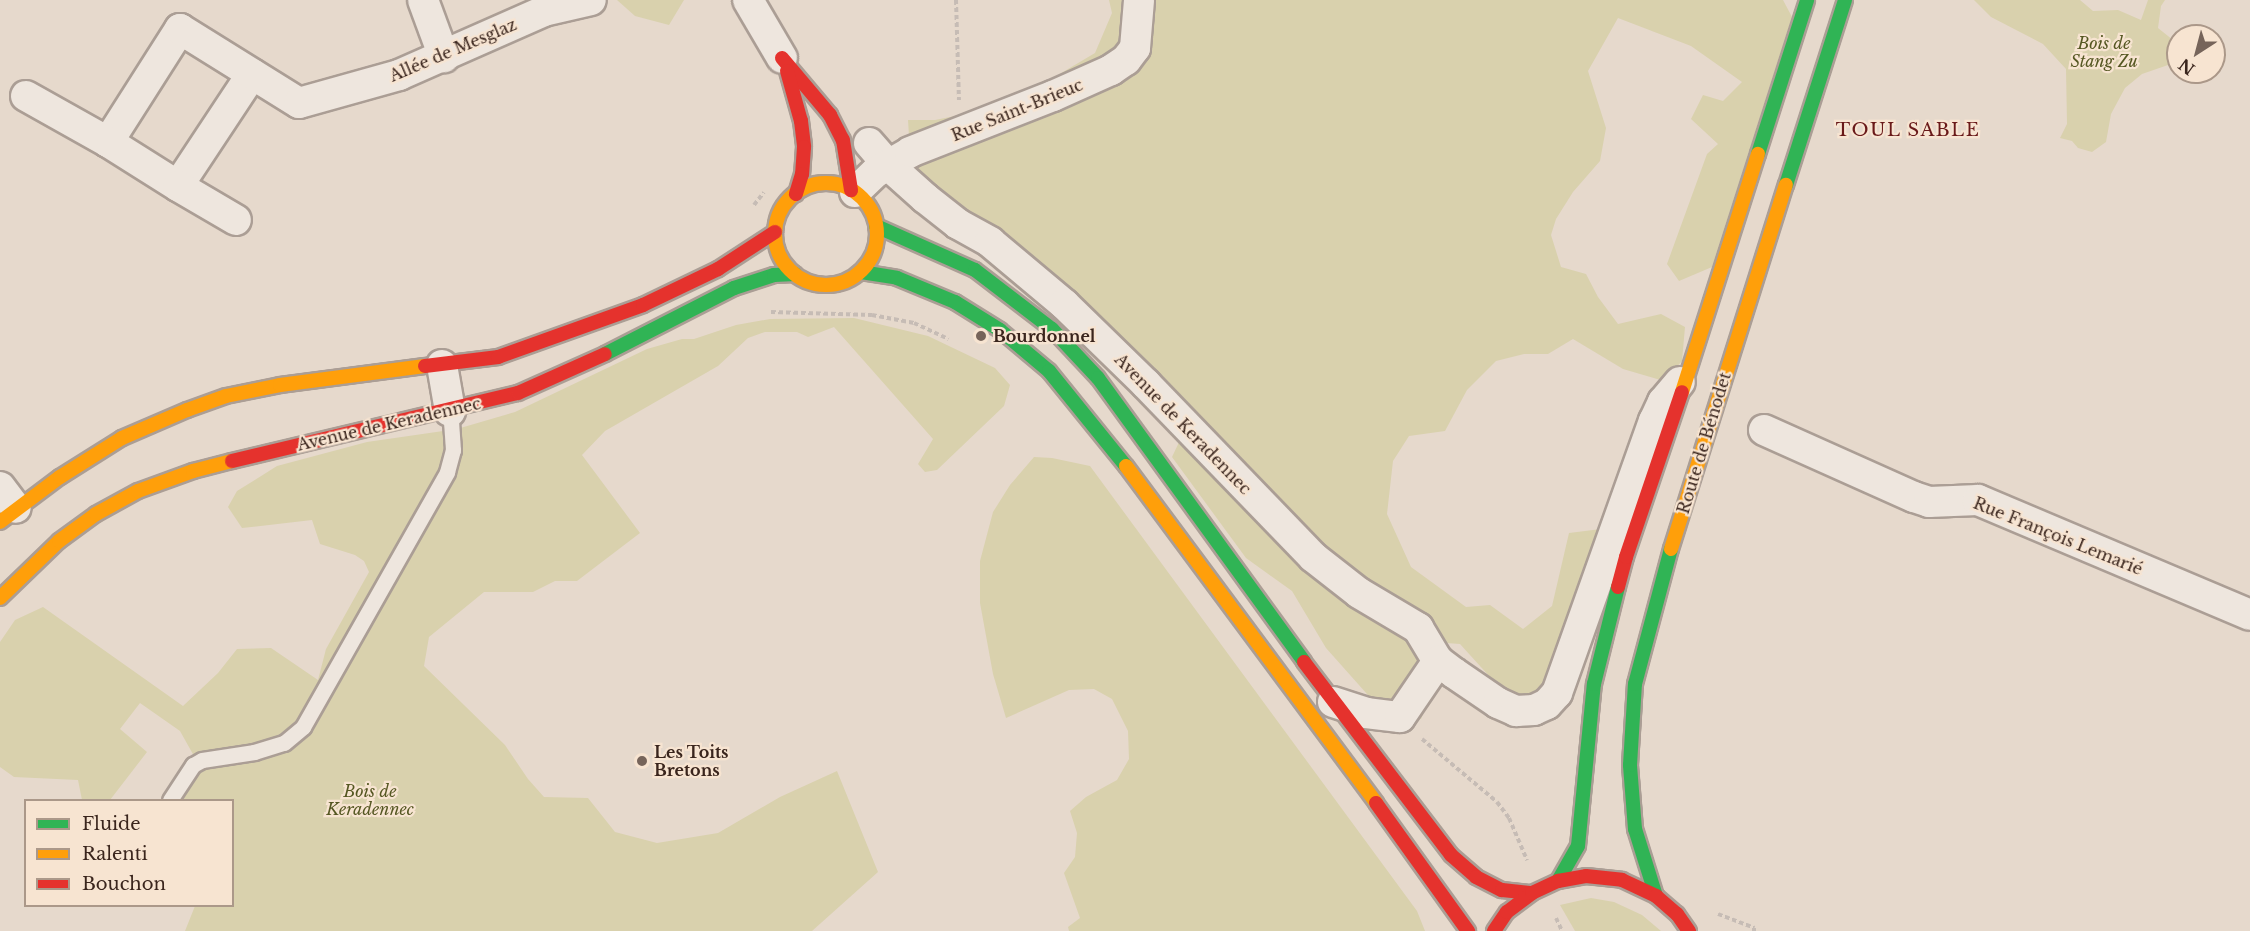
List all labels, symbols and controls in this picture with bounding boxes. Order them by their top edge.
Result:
street label: Allée de Mesglaz [387,15,519,85]
north arrow [2166,24,2226,84]
park label: Bois de Stang Zu [2070,33,2138,71]
text: N [2175,54,2199,79]
street label: Rue Saint-Brieuc [949,75,1085,145]
district label: TOUL SABLE [1836,119,1980,141]
place label: Bourdonnel [993,326,1096,346]
marker: Bourdonnel [974,329,988,343]
street label: Avenue de Keradennec [1111,350,1255,498]
street label: Route de Bénodet [1673,370,1735,516]
street label: Avenue de Keradennec [295,394,483,454]
street label: Rue François Lemarié [1971,493,2145,579]
place label: Les Toits Bretons [654,742,729,780]
marker: Les Toits Bretons [635,754,649,768]
park label: Bois de Keradennec [326,781,414,819]
legend [24,799,234,907]
text: Fluide [82,813,141,835]
text: Ralenti [82,843,148,865]
text: Bouchon [82,873,166,895]

